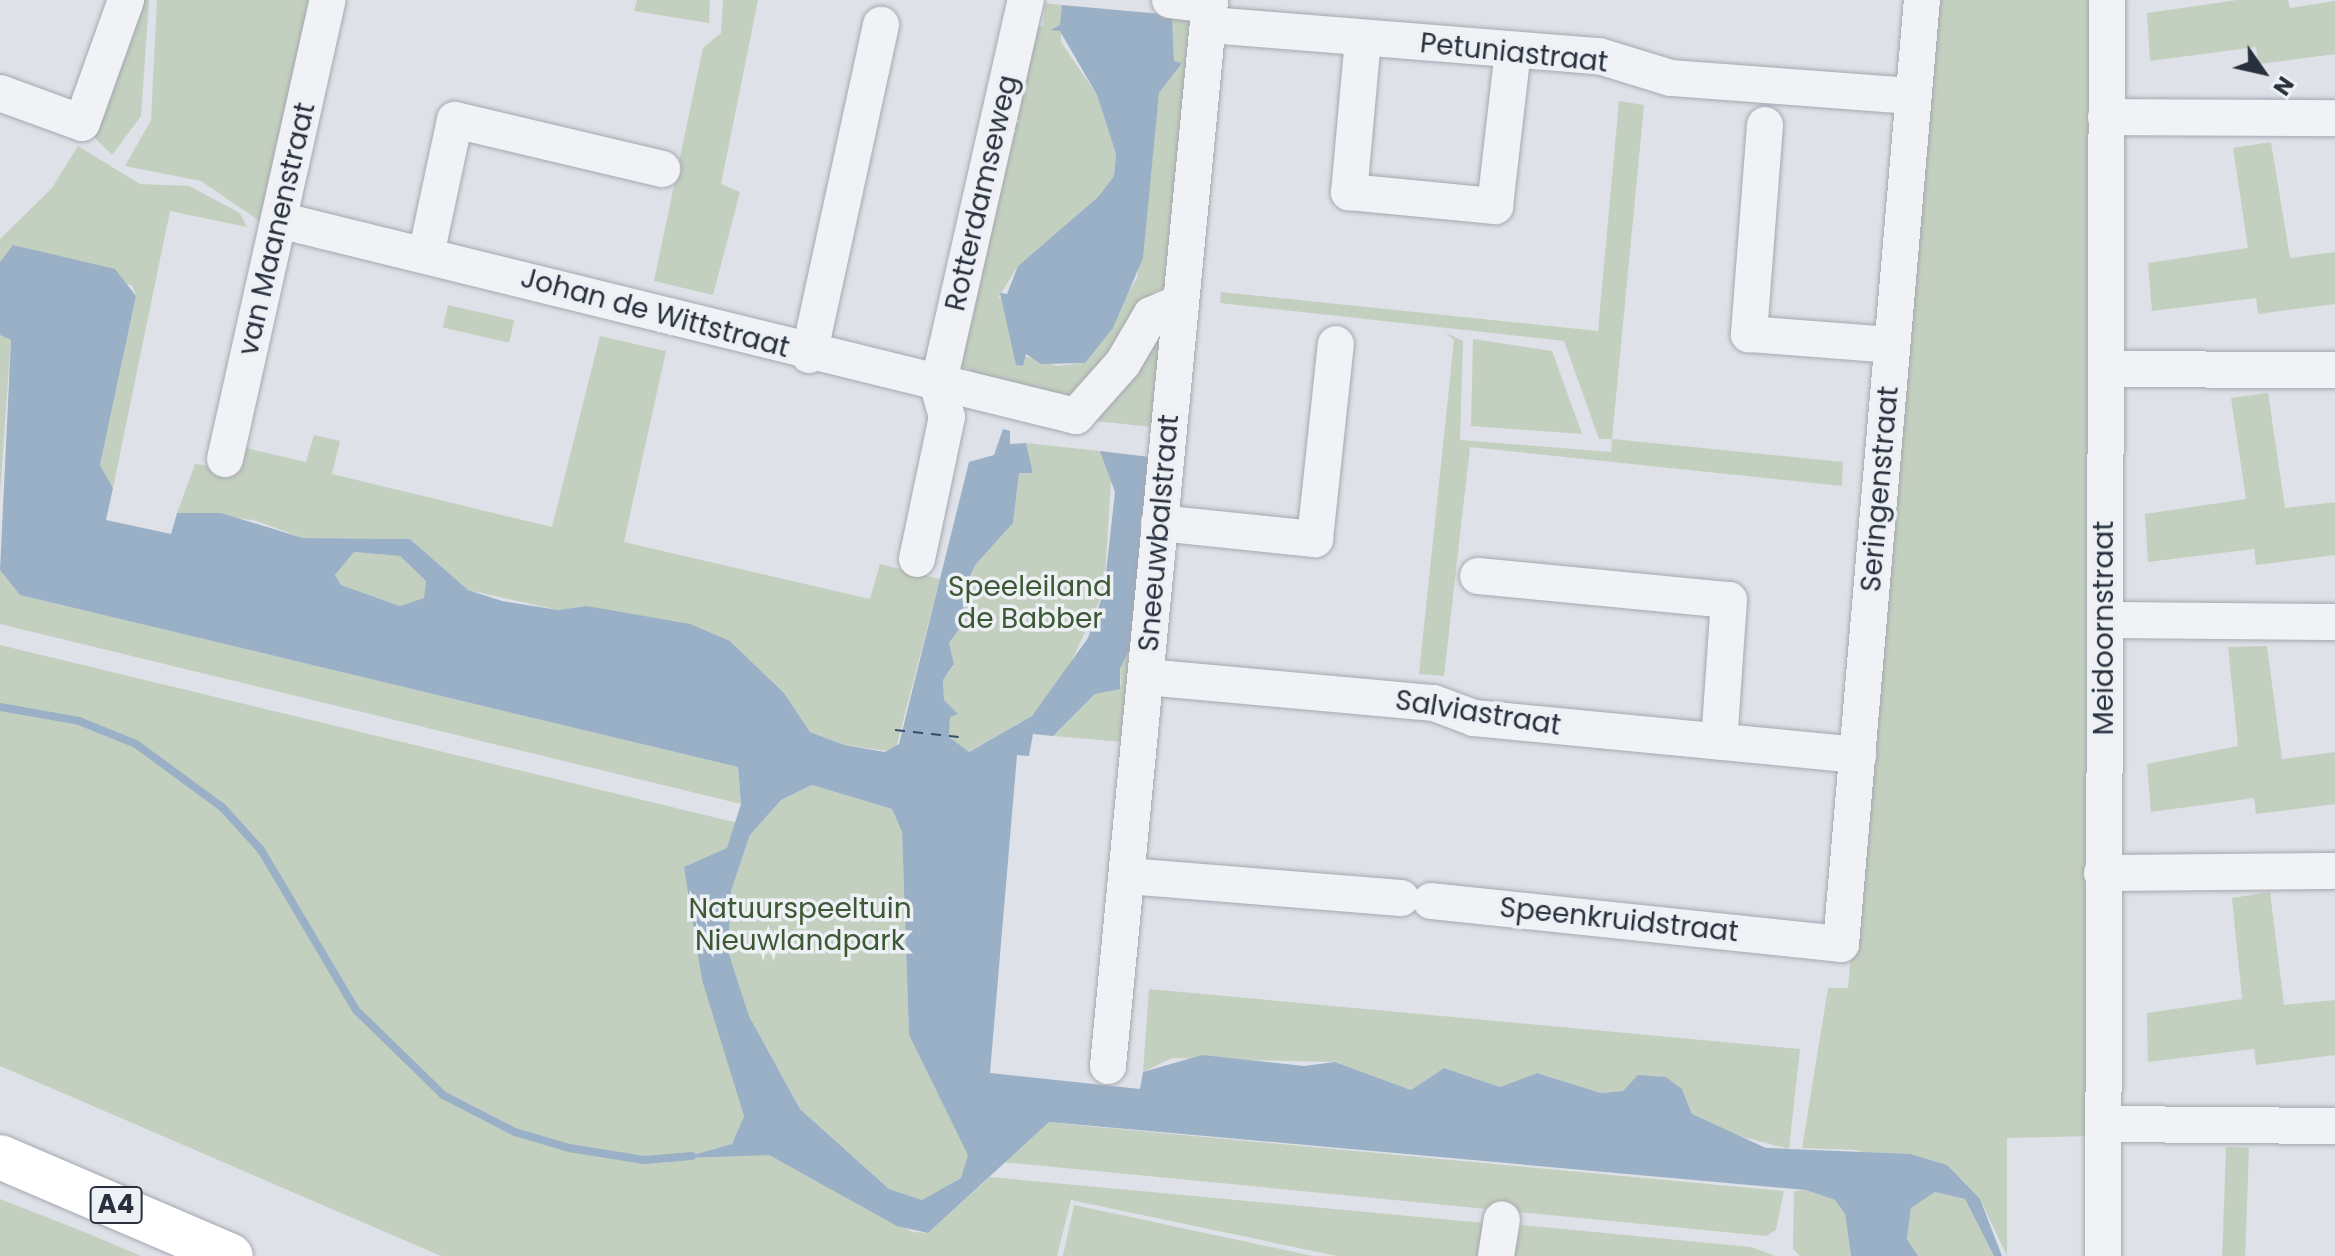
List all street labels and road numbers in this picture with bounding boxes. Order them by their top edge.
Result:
street label: Petuniastraat [1418,26,1610,80]
street label: Rotterdamseweg [939,72,1025,314]
street label: van Maanenstraat [232,99,322,359]
street label: Johan de Wittstraat [517,261,793,365]
street label: Seringenstraat [1854,385,1906,593]
street label: Sneeuwbalstraat [1132,413,1186,653]
street label: Meidoornstraat [2087,521,2121,735]
street label: Salviastraat [1393,683,1563,743]
street label: Speenkruidstraat [1498,891,1740,949]
road number: A4 [88,1183,144,1227]

